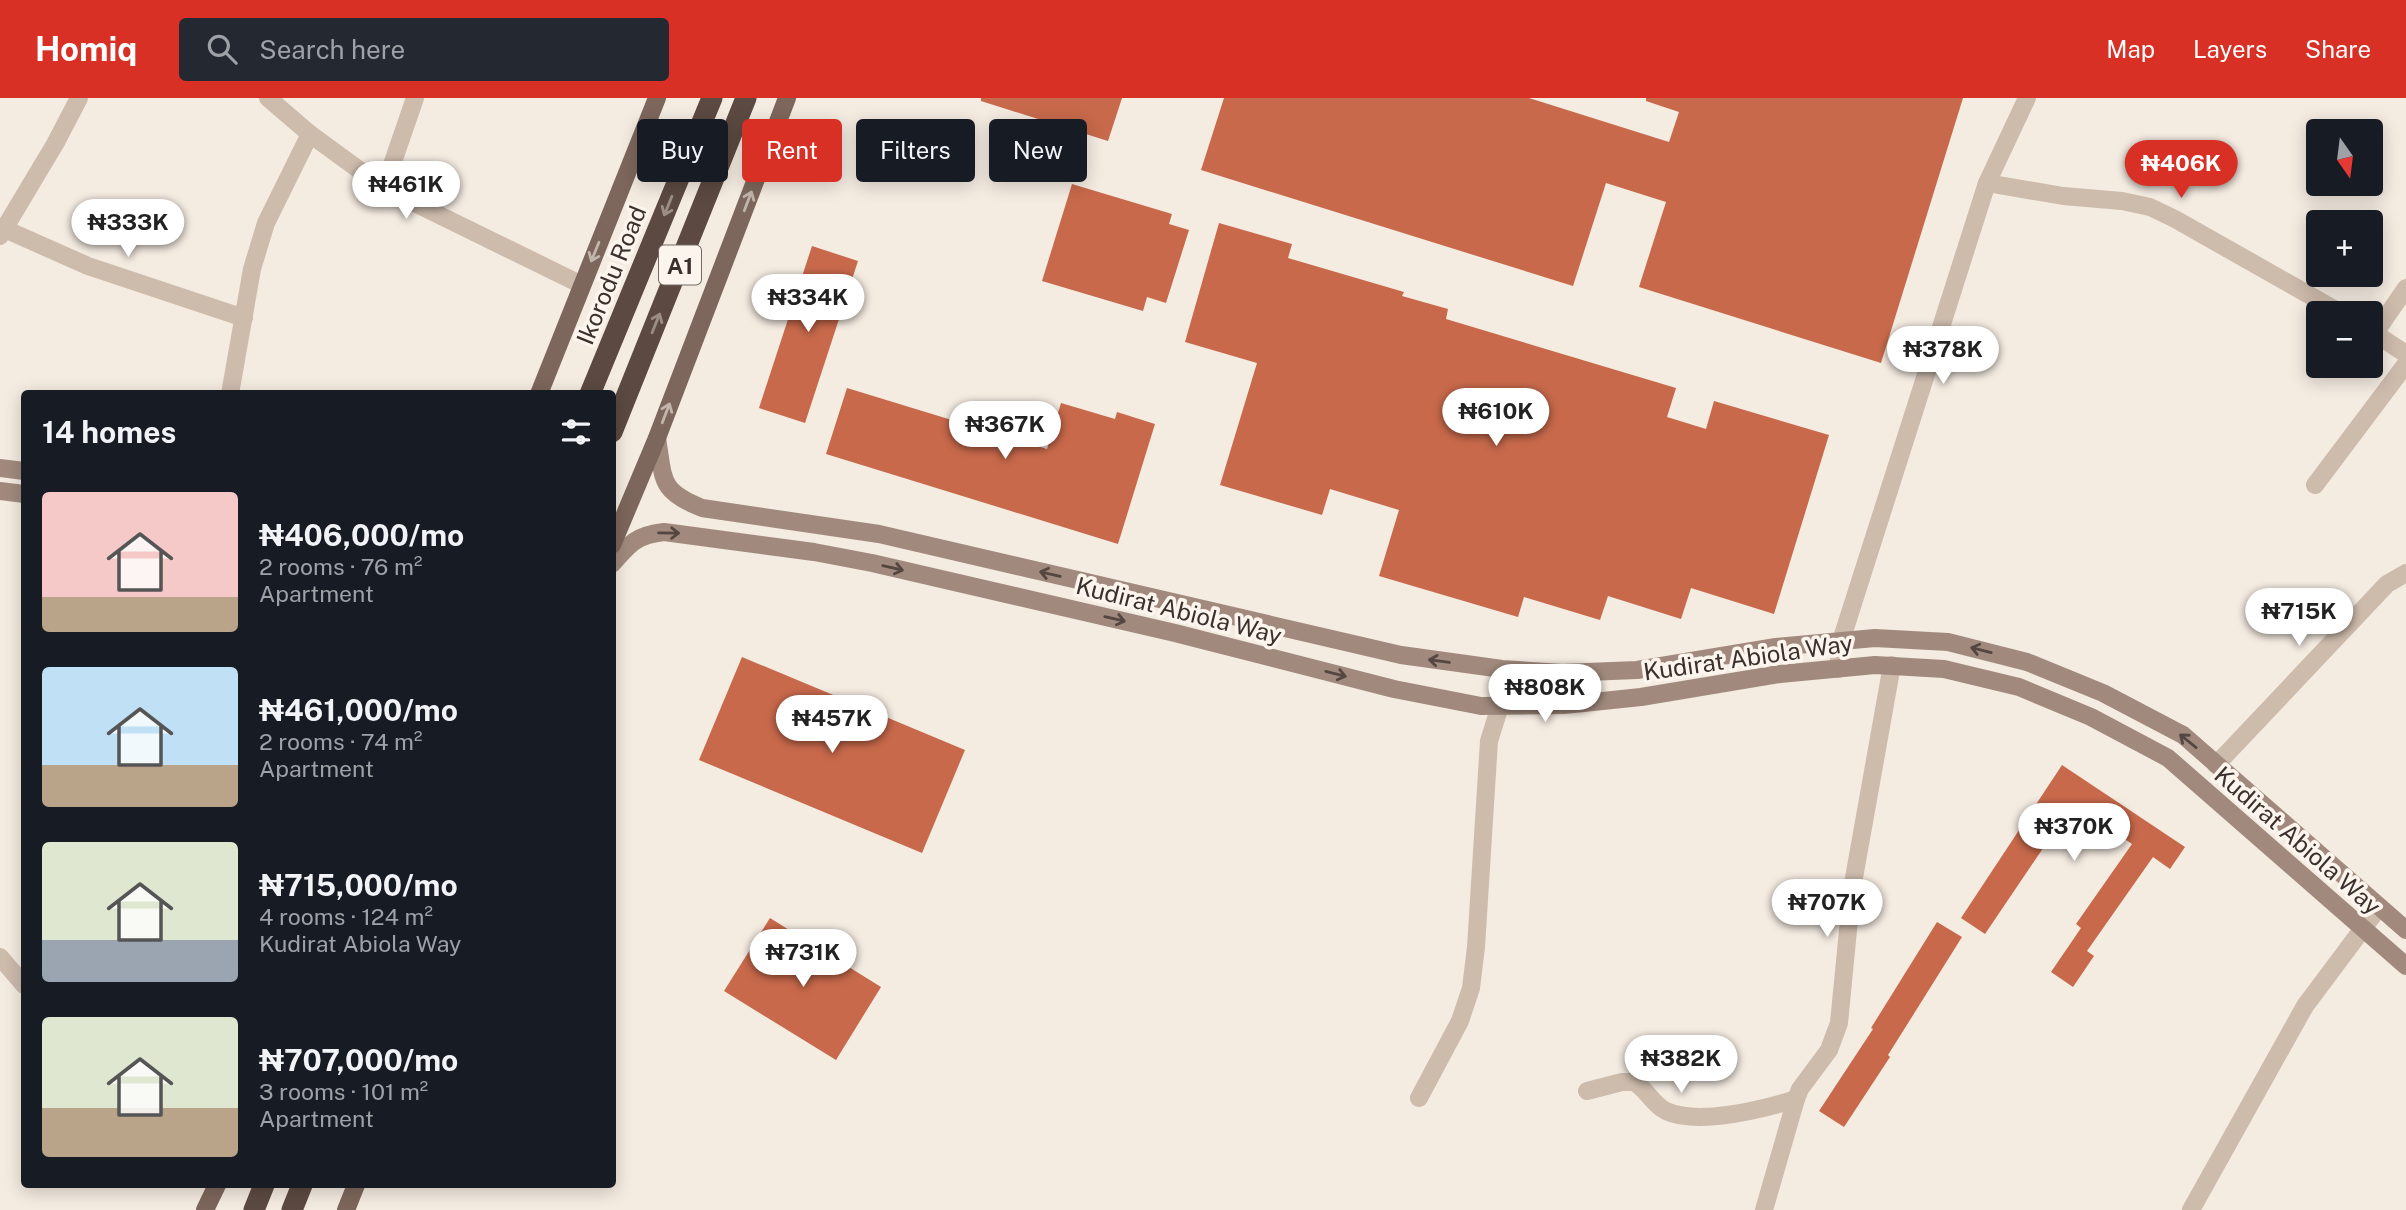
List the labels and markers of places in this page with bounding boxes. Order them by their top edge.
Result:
pin: ₦406K [2132,140,2230,200]
pin: ₦461K [357,162,455,221]
pin: ₦333K [79,200,177,259]
pin: ₦334K [759,274,857,334]
pin: ₦378K [1894,327,1992,386]
pin: ₦610K [1447,388,1545,448]
pin: ₦367K [956,402,1054,461]
pin: ₦715K [2250,588,2348,648]
pin: ₦808K [1496,664,1594,724]
pin: ₦457K [783,696,881,755]
pin: ₦370K [2025,804,2123,863]
pin: ₦707K [1778,880,1876,939]
pin: ₦731K [754,930,852,989]
pin: ₦382K [1632,1035,1730,1095]

